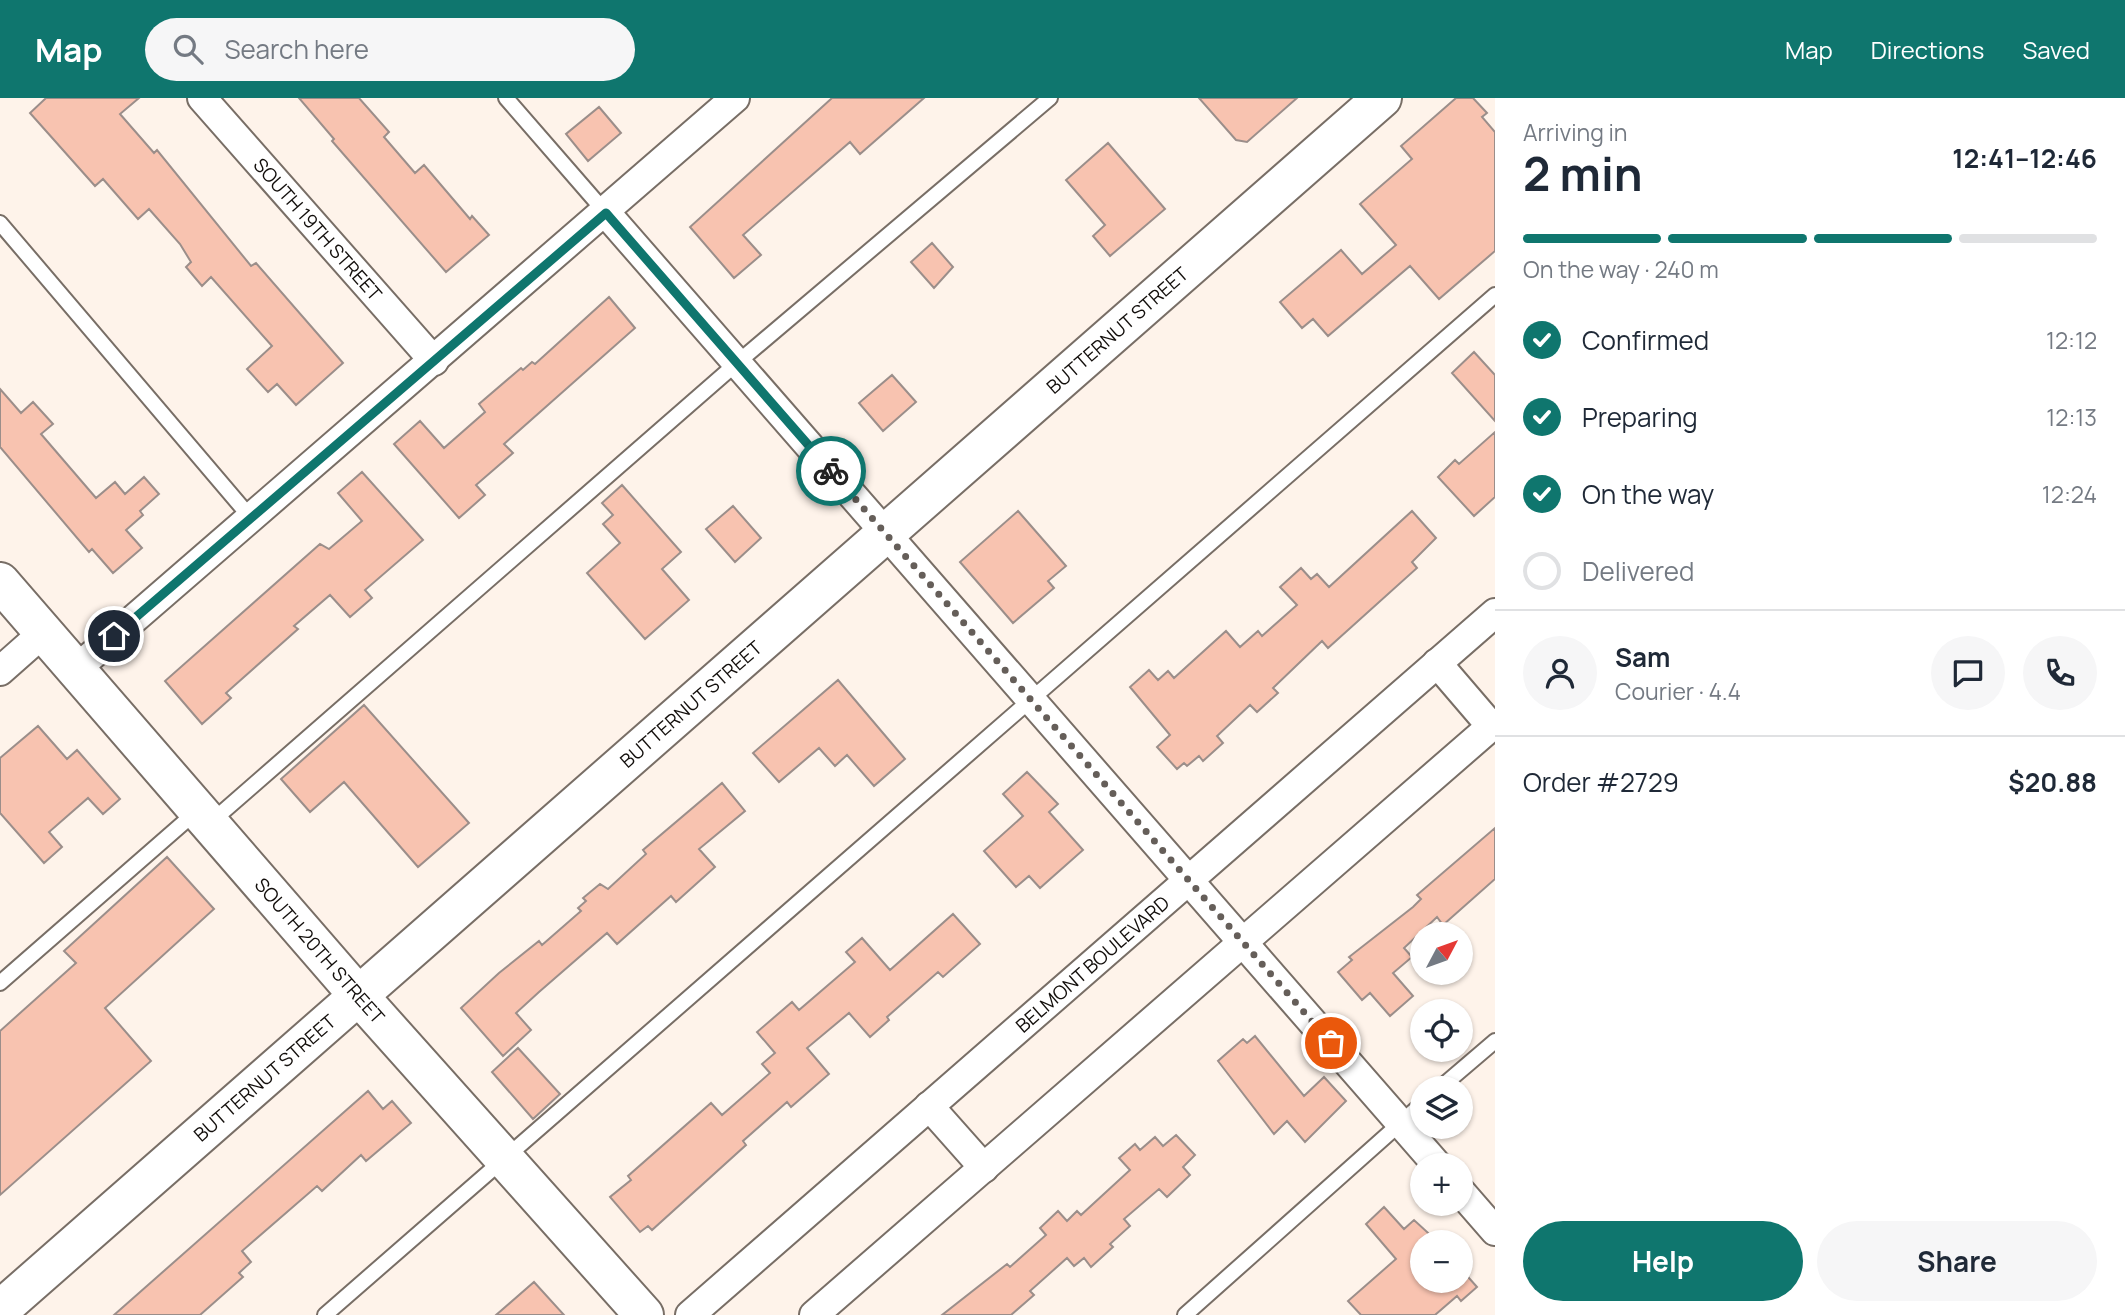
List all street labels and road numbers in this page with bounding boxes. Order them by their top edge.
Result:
street label: SOUTH 19TH STREET [248,152,388,307]
street label: BUTTERNUT STREET [1041,260,1194,400]
street label: BUTTERNUT STREET [614,634,768,773]
street label: SOUTH 20TH STREET [249,872,391,1030]
street label: BELMONT BOULEVARD [1010,890,1175,1038]
street label: BUTTERNUT STREET [188,1008,342,1147]

